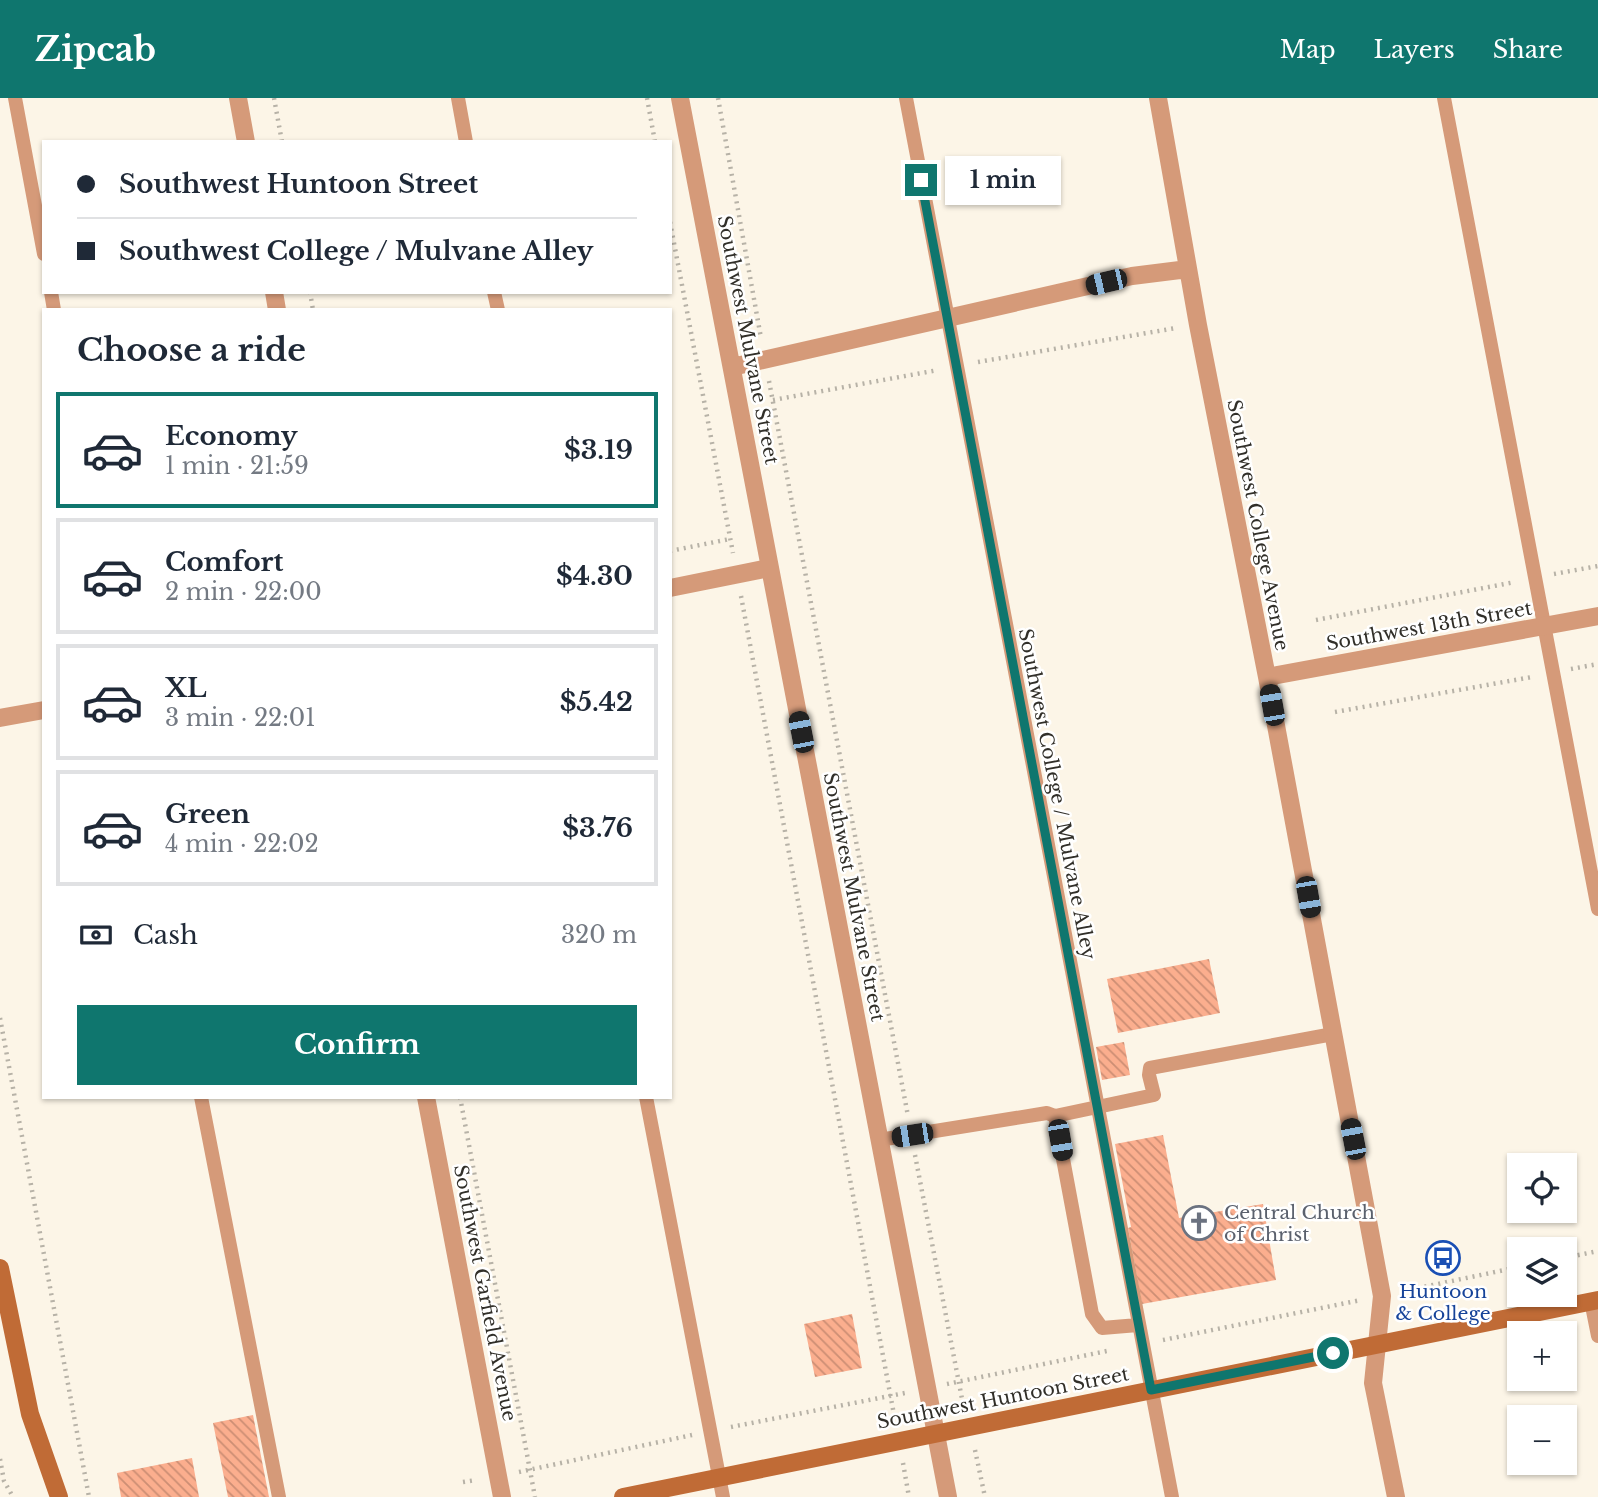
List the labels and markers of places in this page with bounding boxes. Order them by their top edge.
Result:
place label: Central Church of Christ [1224,1201,1375,1246]
church icon: Central Church of Christ [1180,1204,1218,1242]
bus stop icon: Huntoon & College [1424,1239,1462,1277]
place label: Huntoon & College [1395,1280,1491,1325]

